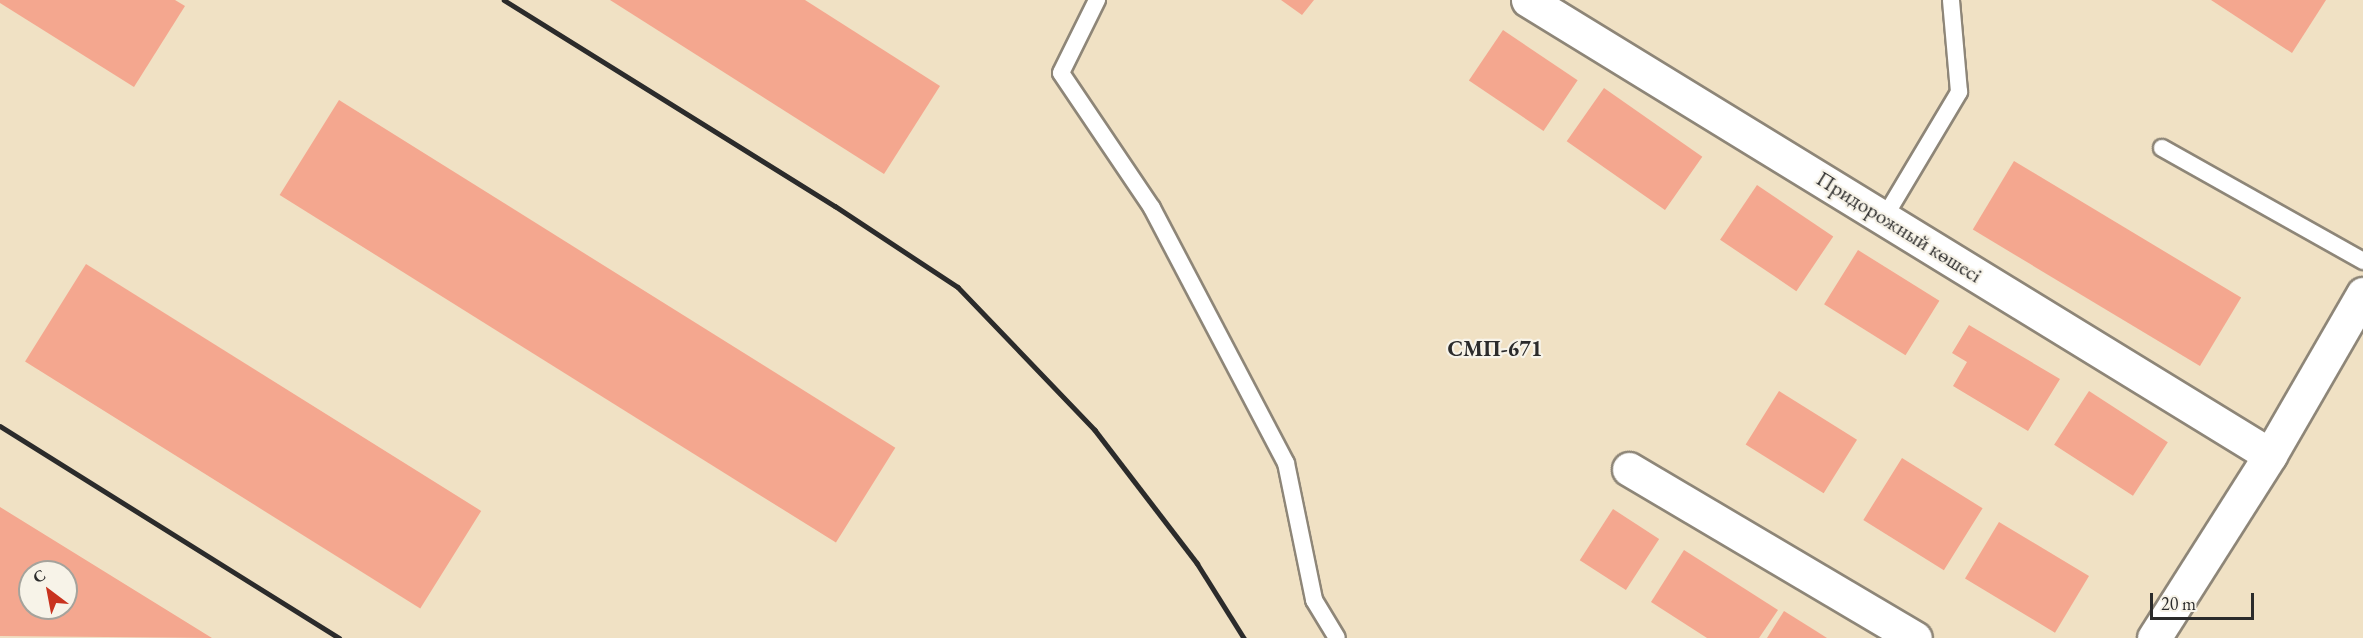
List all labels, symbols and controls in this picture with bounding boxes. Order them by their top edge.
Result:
street label: Придорожный көшесі [1812,166,1986,288]
district label: СМП-671 [1447,336,1543,362]
north arrow [18,560,78,620]
text: С [29,564,50,588]
scale bar [2153,581,2256,619]
text: 20 m [2161,592,2196,615]

